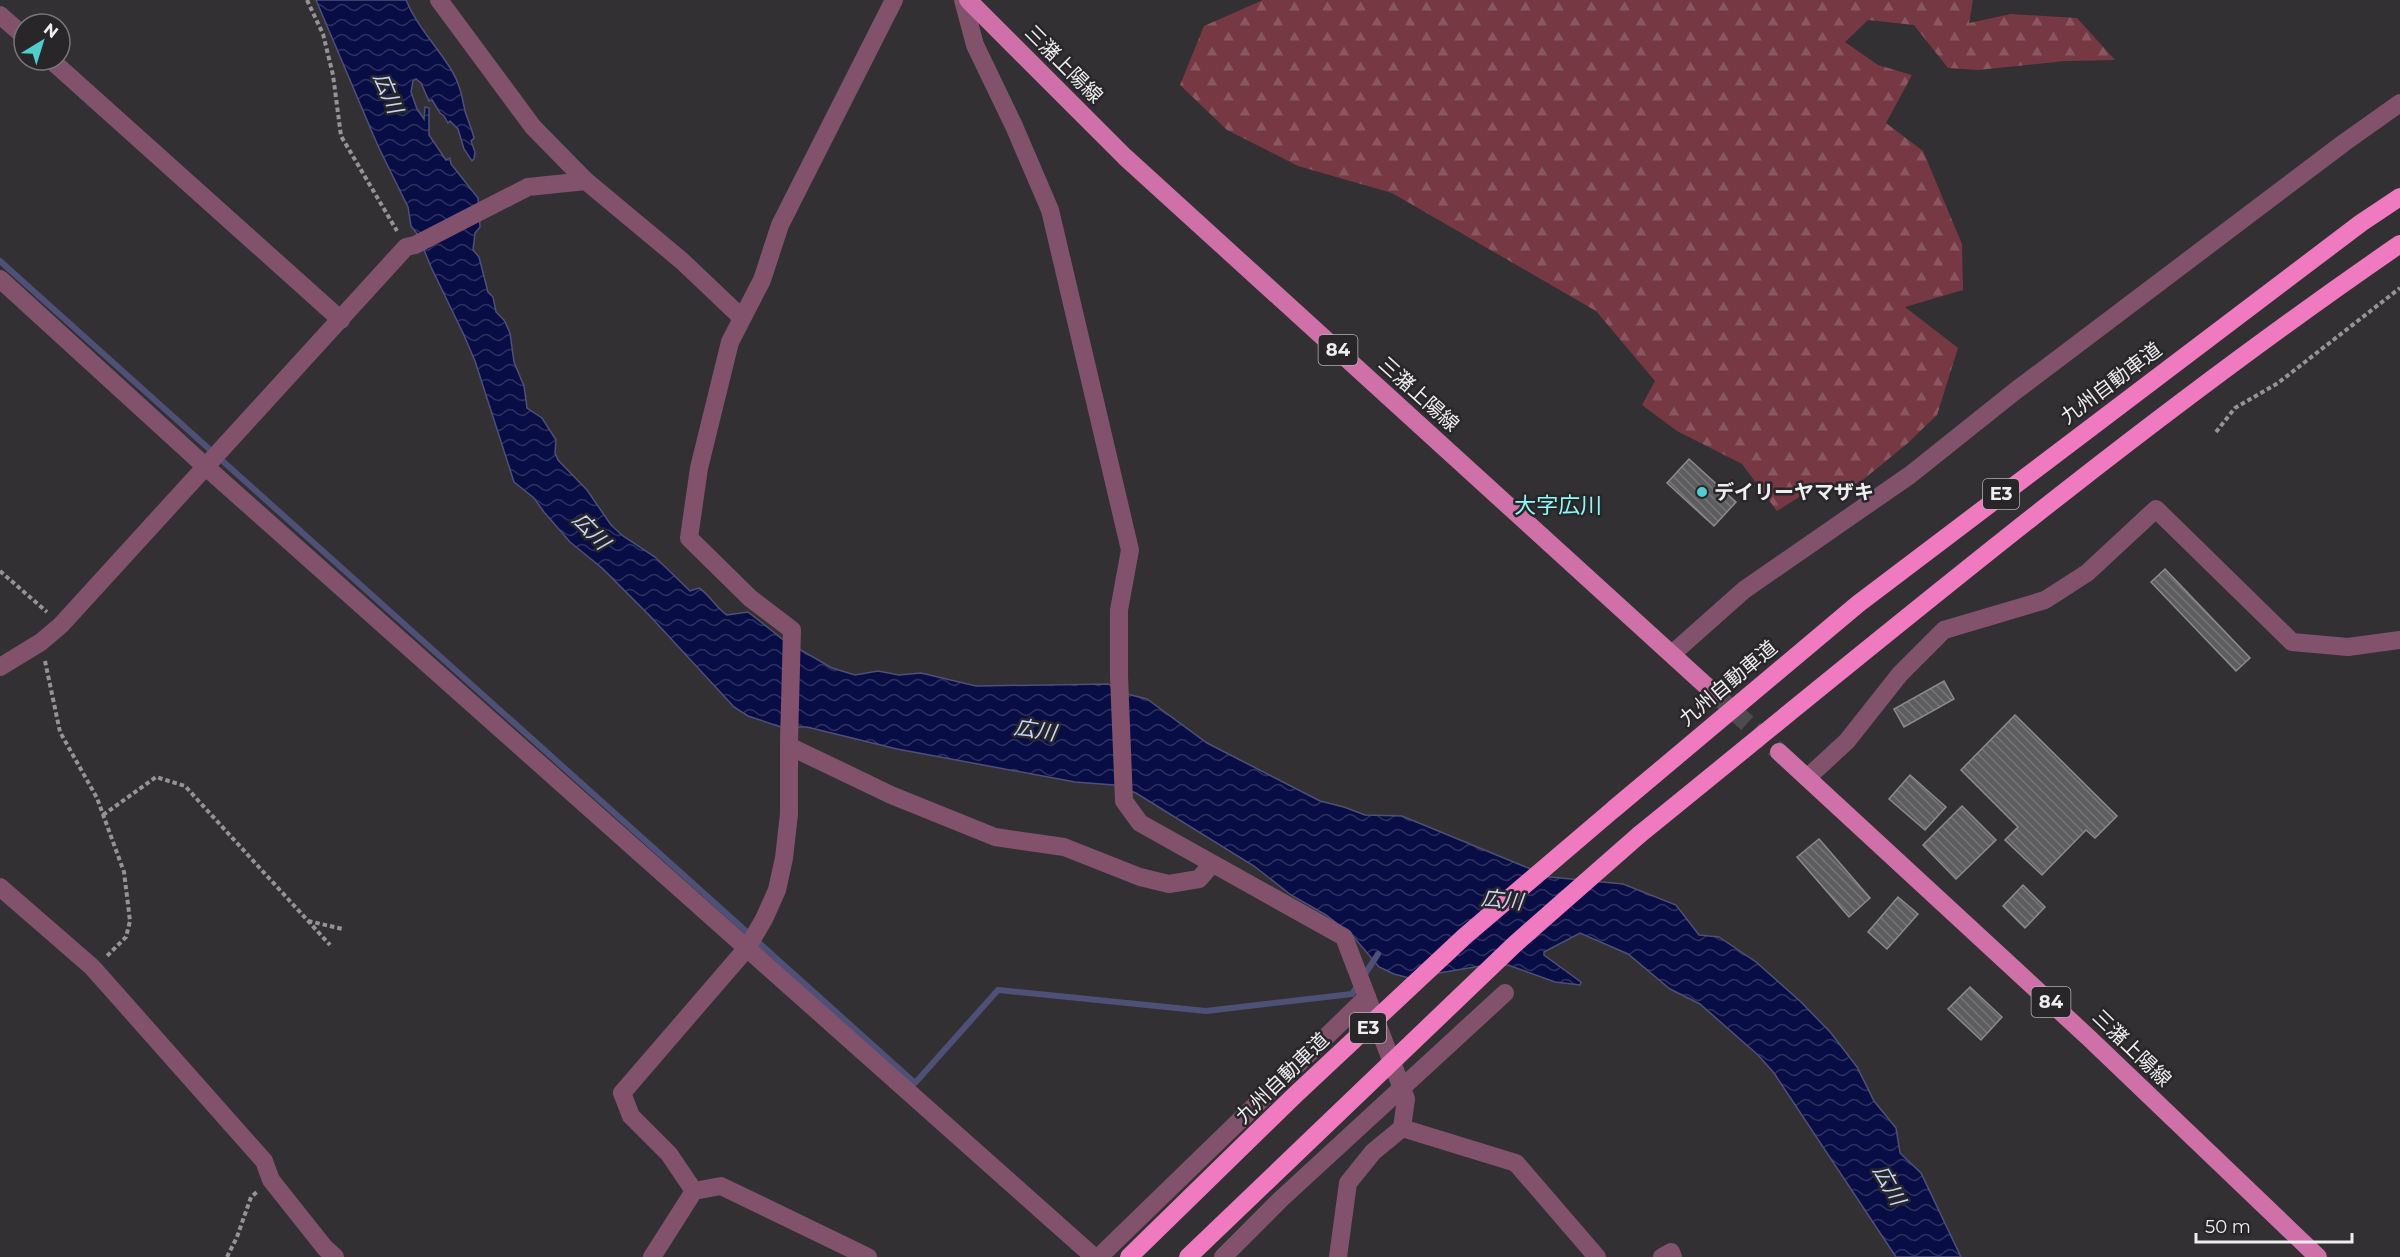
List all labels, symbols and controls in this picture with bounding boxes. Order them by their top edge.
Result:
north arrow [12,12,72,72]
text: N [40,19,62,42]
street label: 三潴上陽線 [1020,20,1108,108]
water label: 広川 [369,69,409,119]
road number: 84 [1318,335,1358,365]
street label: 九州自動車道 [2056,337,2166,429]
street label: 三潴上陽線 [1374,352,1464,436]
road number: E3 [1983,479,2019,509]
place label: デイリーヤマザキ [1714,480,1874,504]
marker: デイリーヤマザキ [1695,485,1709,499]
district label: 大字広川 [1514,492,1602,519]
water label: 広川 [568,507,616,556]
street label: 九州自動車道 [1674,635,1782,731]
water label: 広川 [1012,714,1060,745]
water label: 広川 [1480,885,1526,914]
road number: 84 [2032,987,2070,1017]
street label: 三潴上陽線 [2088,1005,2176,1091]
road number: E3 [1350,1013,1386,1043]
street label: 九州自動車道 [1231,1028,1333,1128]
water label: 広川 [1868,1160,1912,1211]
scale bar [2196,1206,2352,1244]
text: 50 m [2205,1216,2251,1238]

